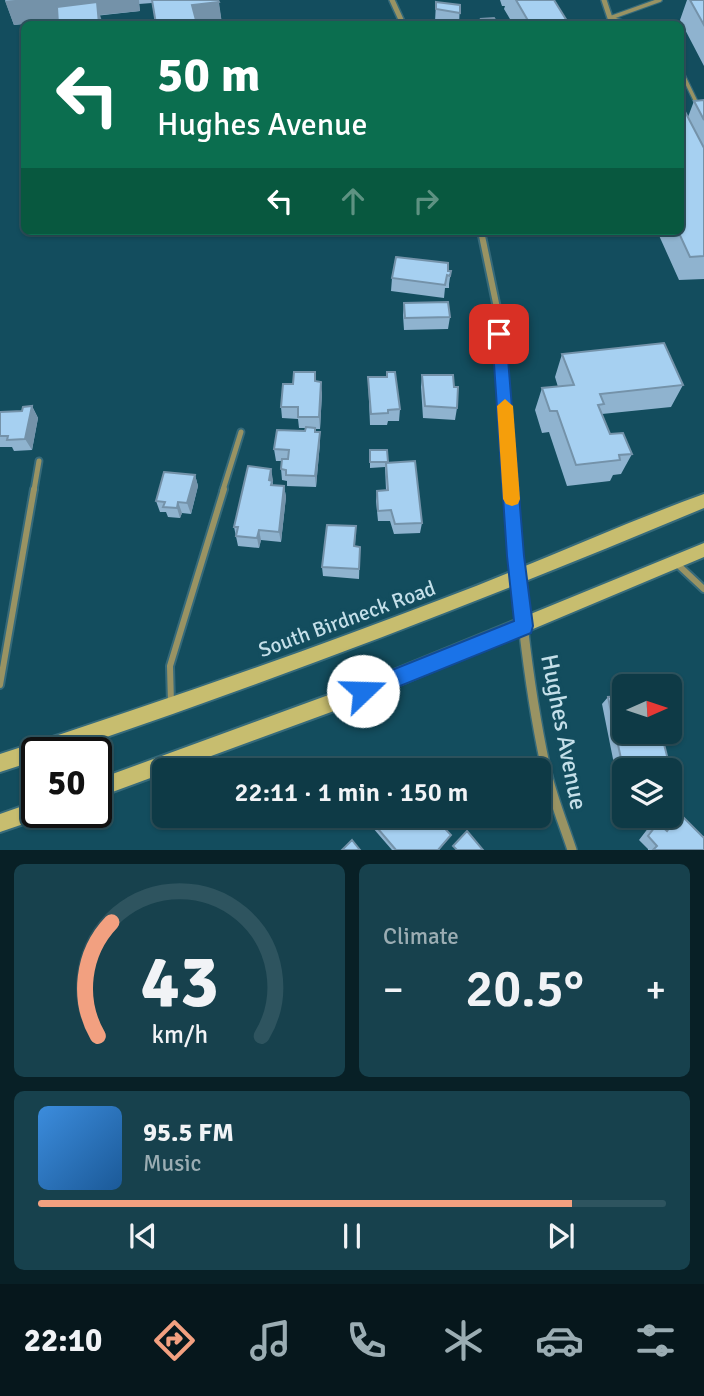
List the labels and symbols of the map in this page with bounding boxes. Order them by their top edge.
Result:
pin [469,304,529,364]
street label: South Birdneck Road [255,575,439,663]
street label: Hughes Avenue [534,652,594,812]
position arrow [326,654,400,728]
north arrow [612,674,682,744]
speed limit sign: 50 [21,737,112,828]

